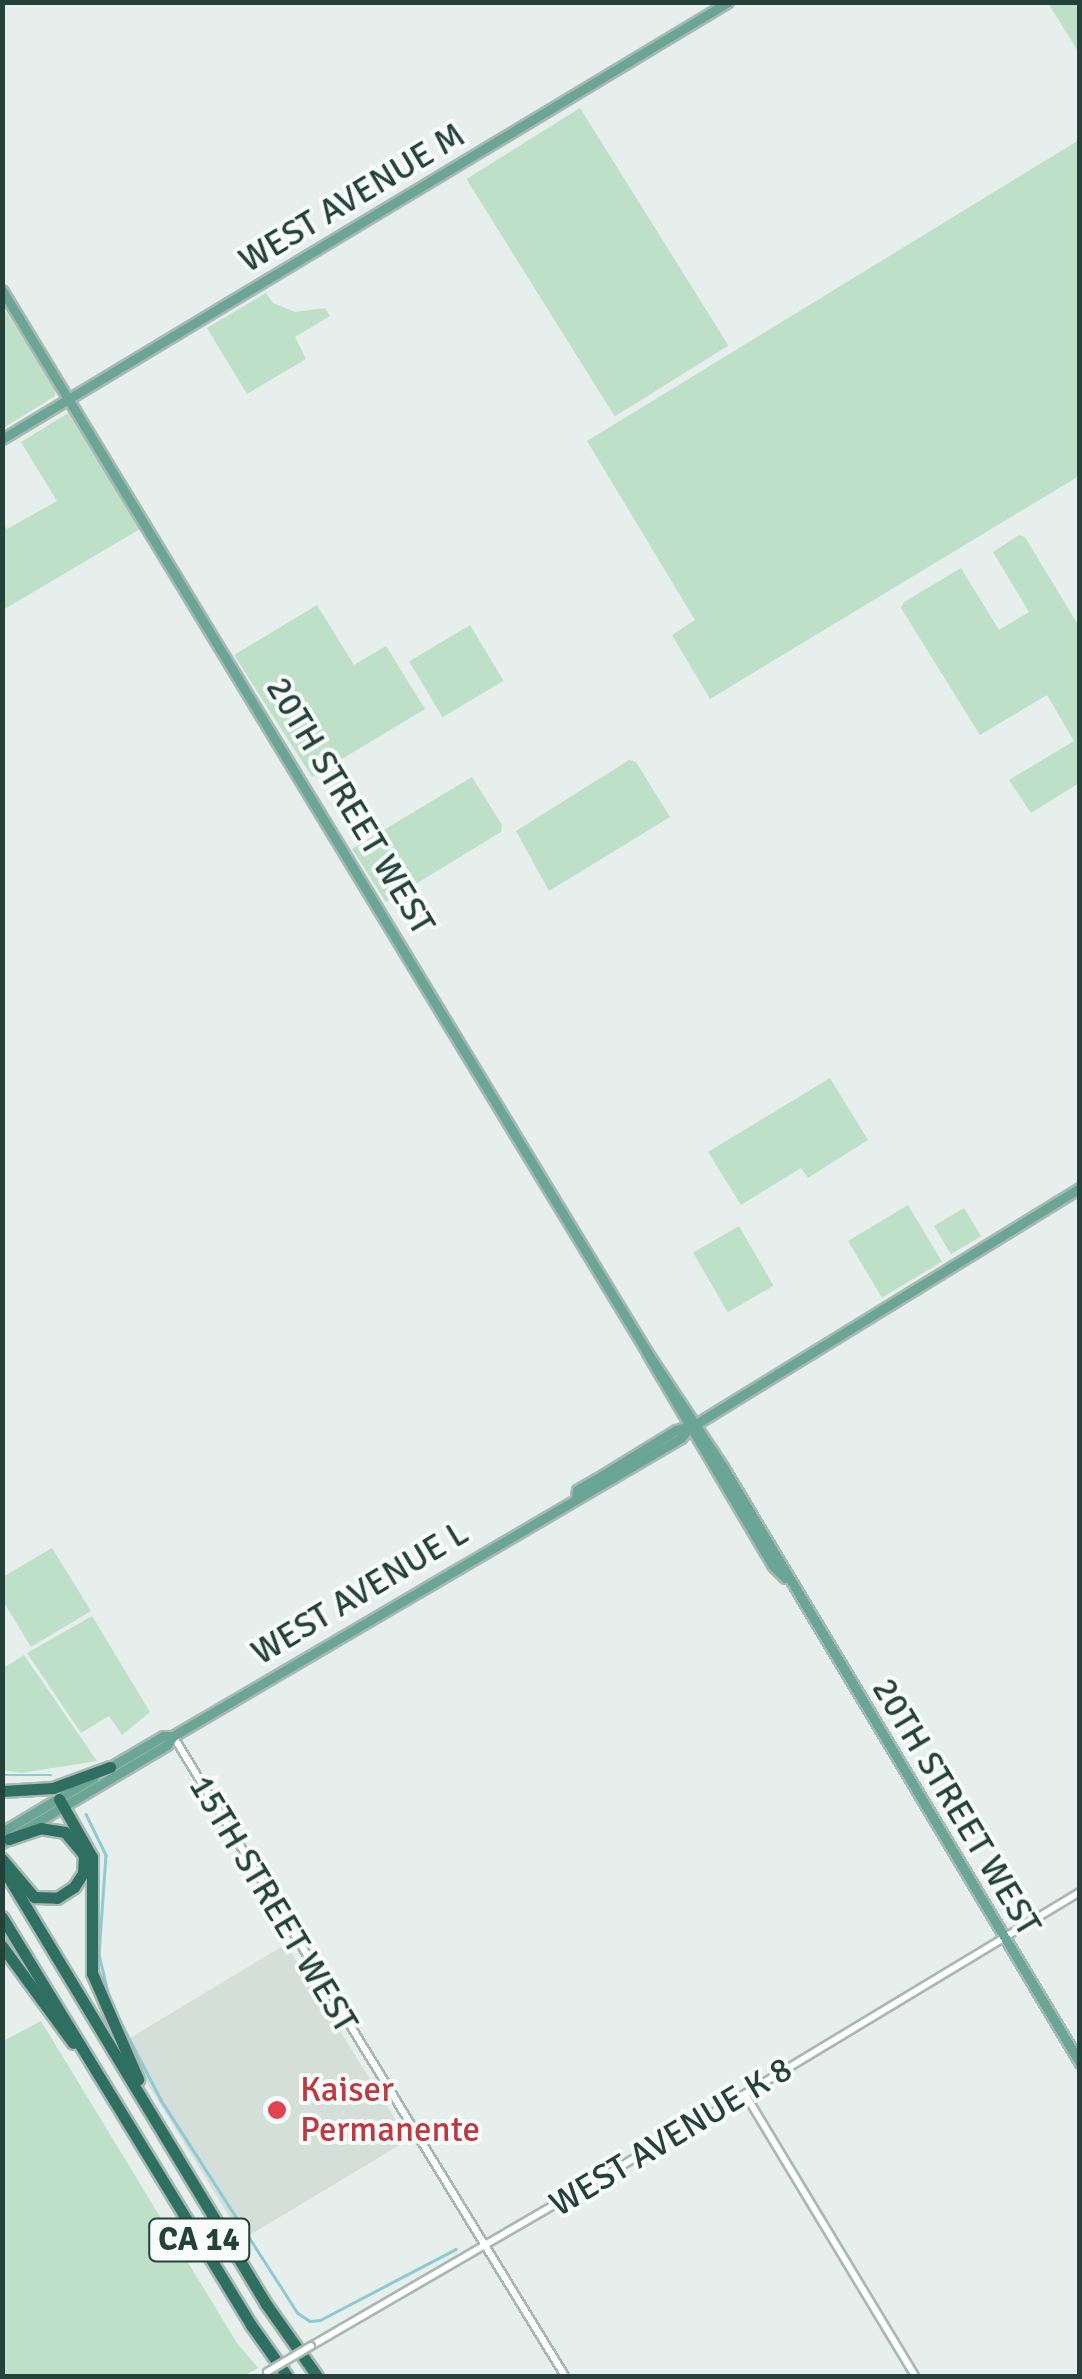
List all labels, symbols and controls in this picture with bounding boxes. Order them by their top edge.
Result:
street label: WEST AVENUE M [232,114,472,282]
street label: 20TH STREET WEST [257,670,443,942]
street label: WEST AVENUE L [244,1512,476,1674]
street label: 20TH STREET WEST [863,1671,1049,1943]
street label: 15TH STREET WEST [180,1768,366,2040]
street label: WEST AVENUE K 8 [542,2048,800,2226]
place label: Kaiser Permanente [300,2069,480,2151]
marker: Kaiser Permanente [264,2097,290,2123]
road number: CA 14 [146,2213,252,2267]

